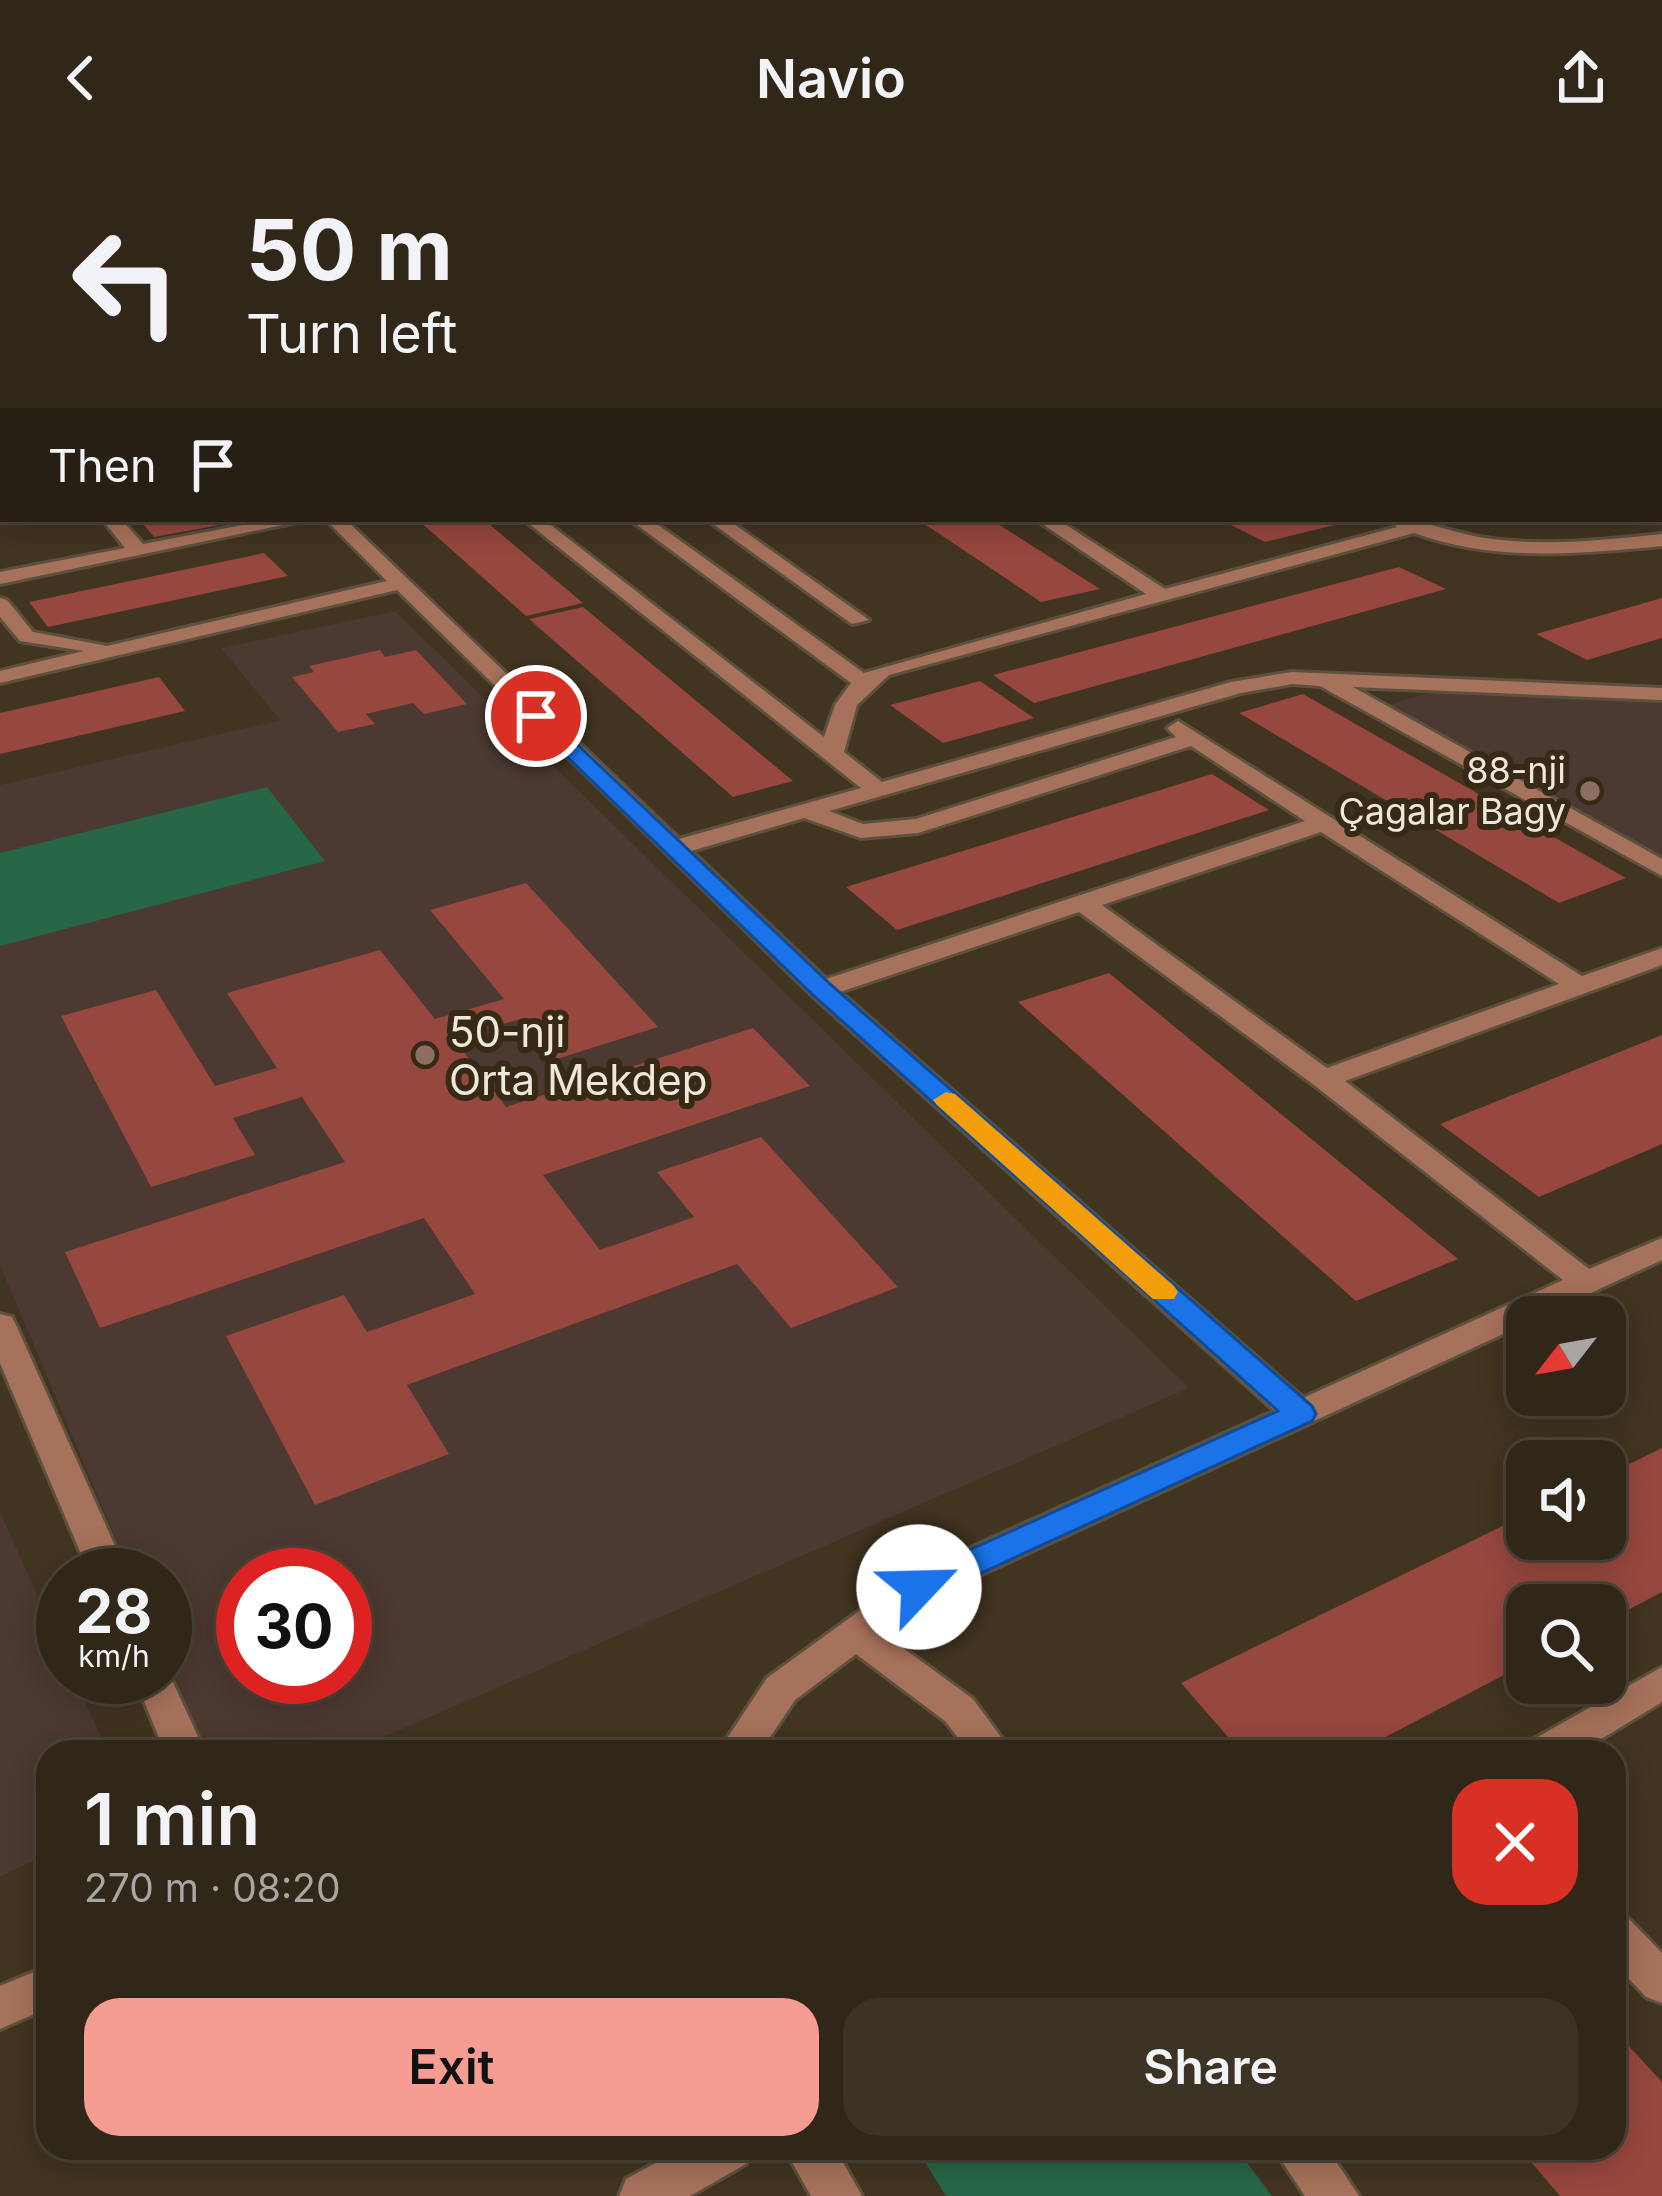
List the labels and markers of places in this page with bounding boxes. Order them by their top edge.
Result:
pin [485,665,587,767]
place label: 88-nji Çagalar Bagy [1339,748,1566,833]
marker: 88-nji Çagalar Bagy [1577,778,1603,804]
place label: 50-nji Orta Mekdep [449,1006,707,1105]
marker: 50-nji Orta Mekdep [412,1042,438,1068]

